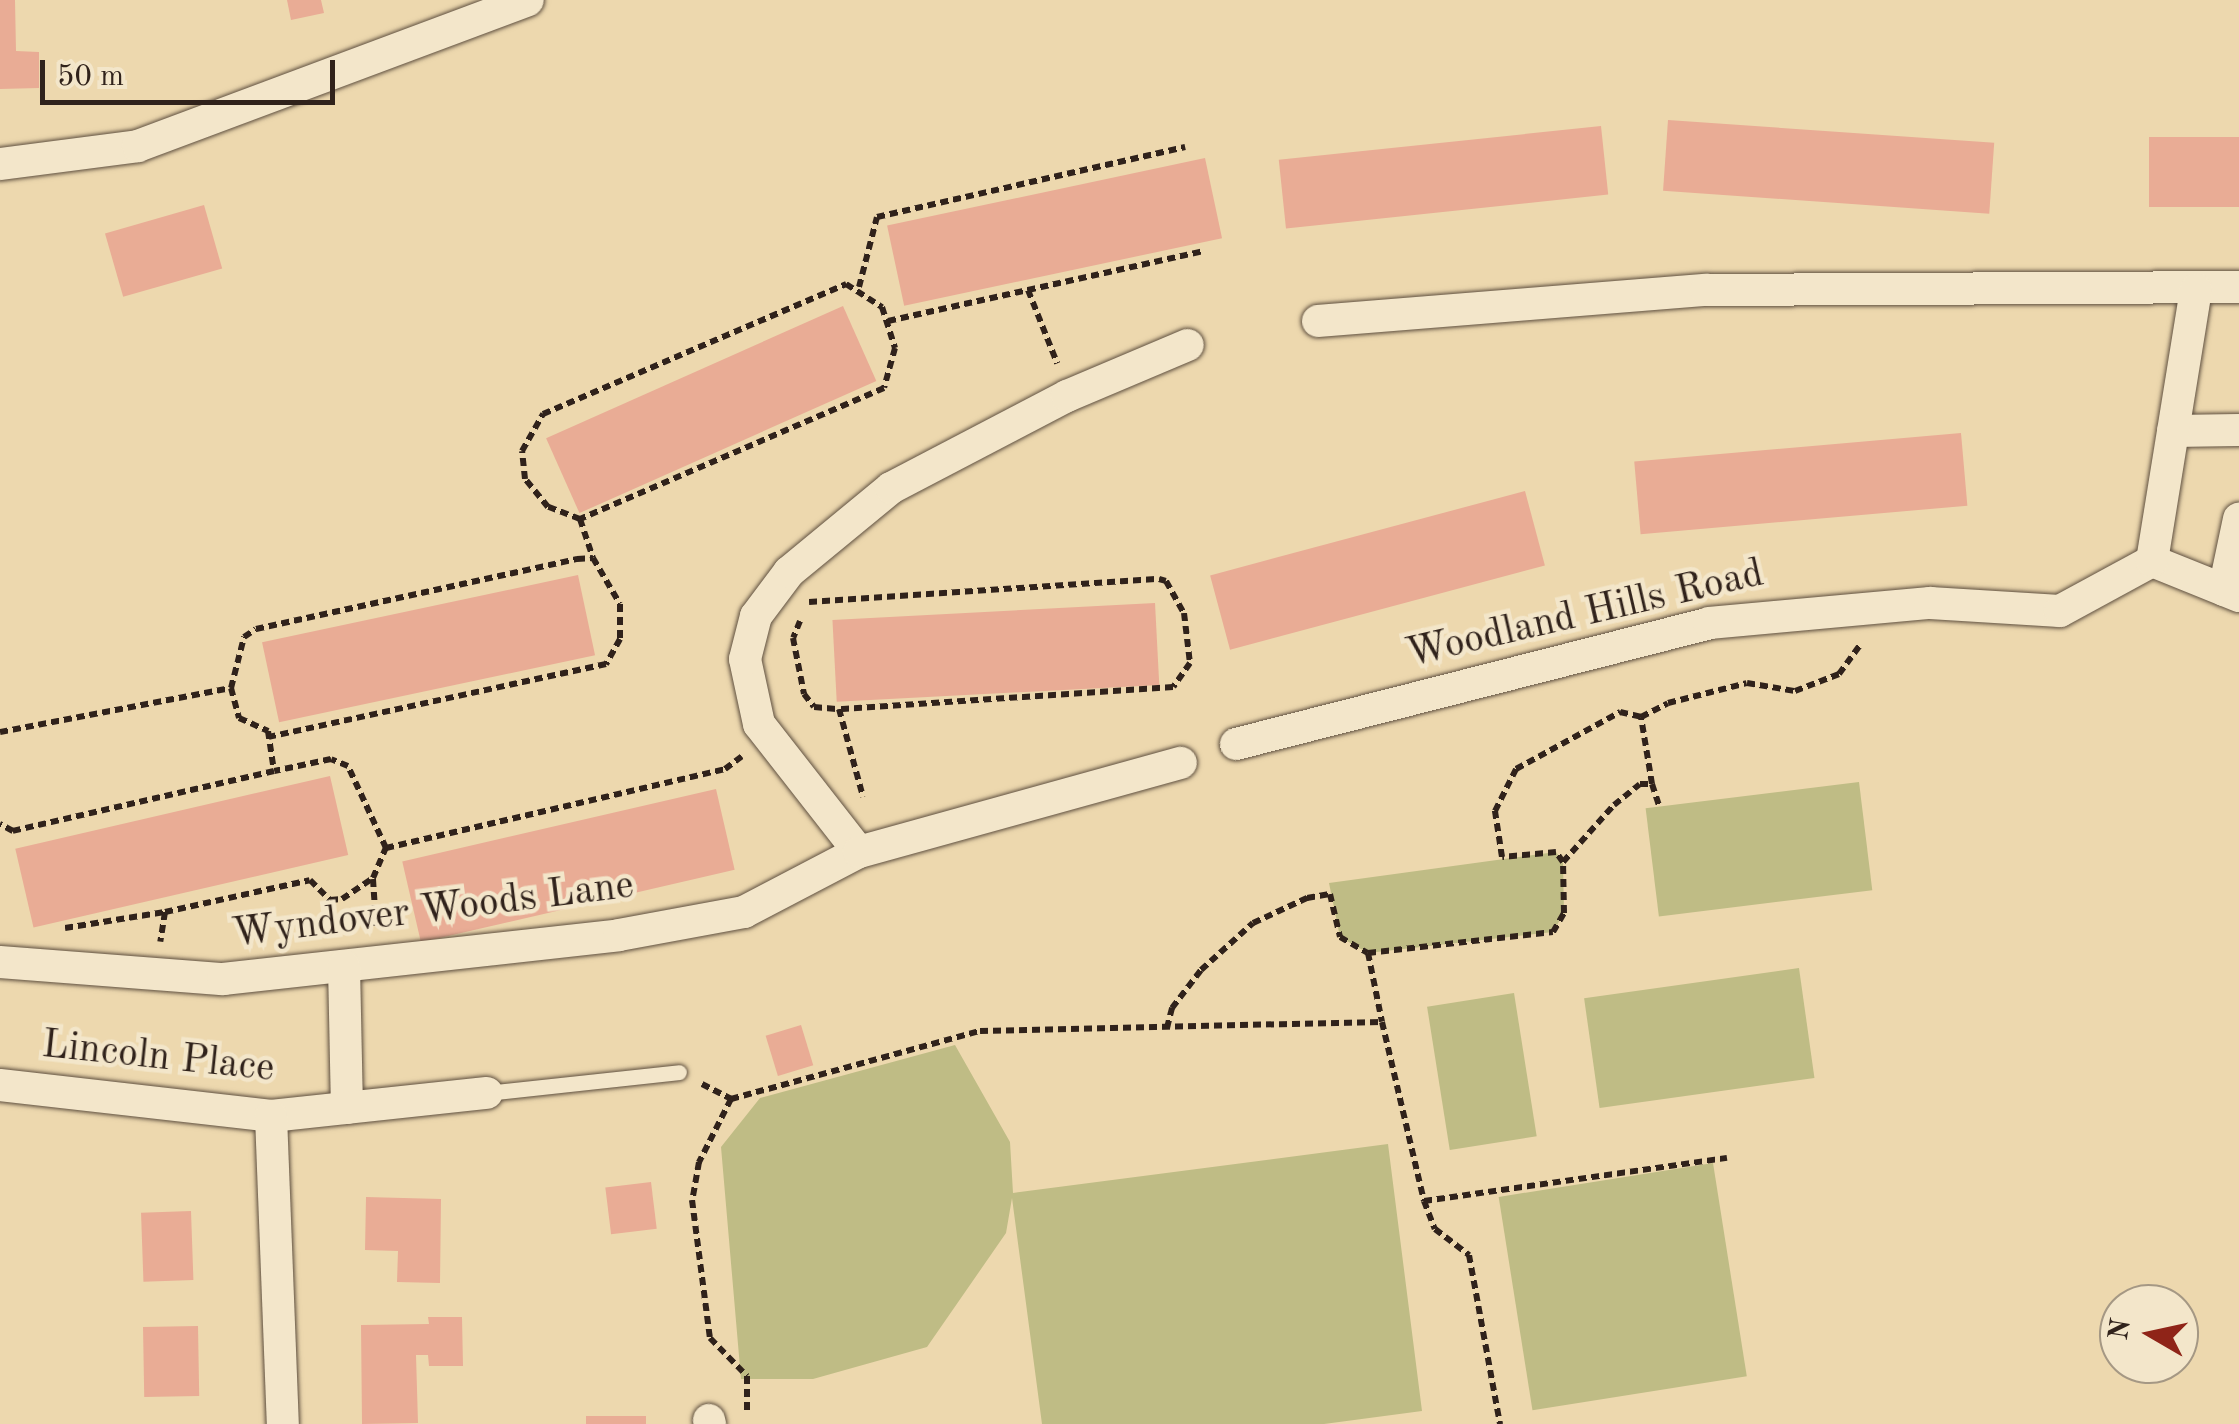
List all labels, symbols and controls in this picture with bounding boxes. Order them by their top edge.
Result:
scale bar [45,40,340,102]
text: 50 m [57,62,124,92]
street label: Woodland Hills Road [1402,551,1768,679]
street label: Wyndover Woods Lane [229,863,637,959]
street label: Lincoln Place [39,1022,277,1094]
north arrow [2099,1284,2199,1384]
text: N [2106,1317,2137,1342]

